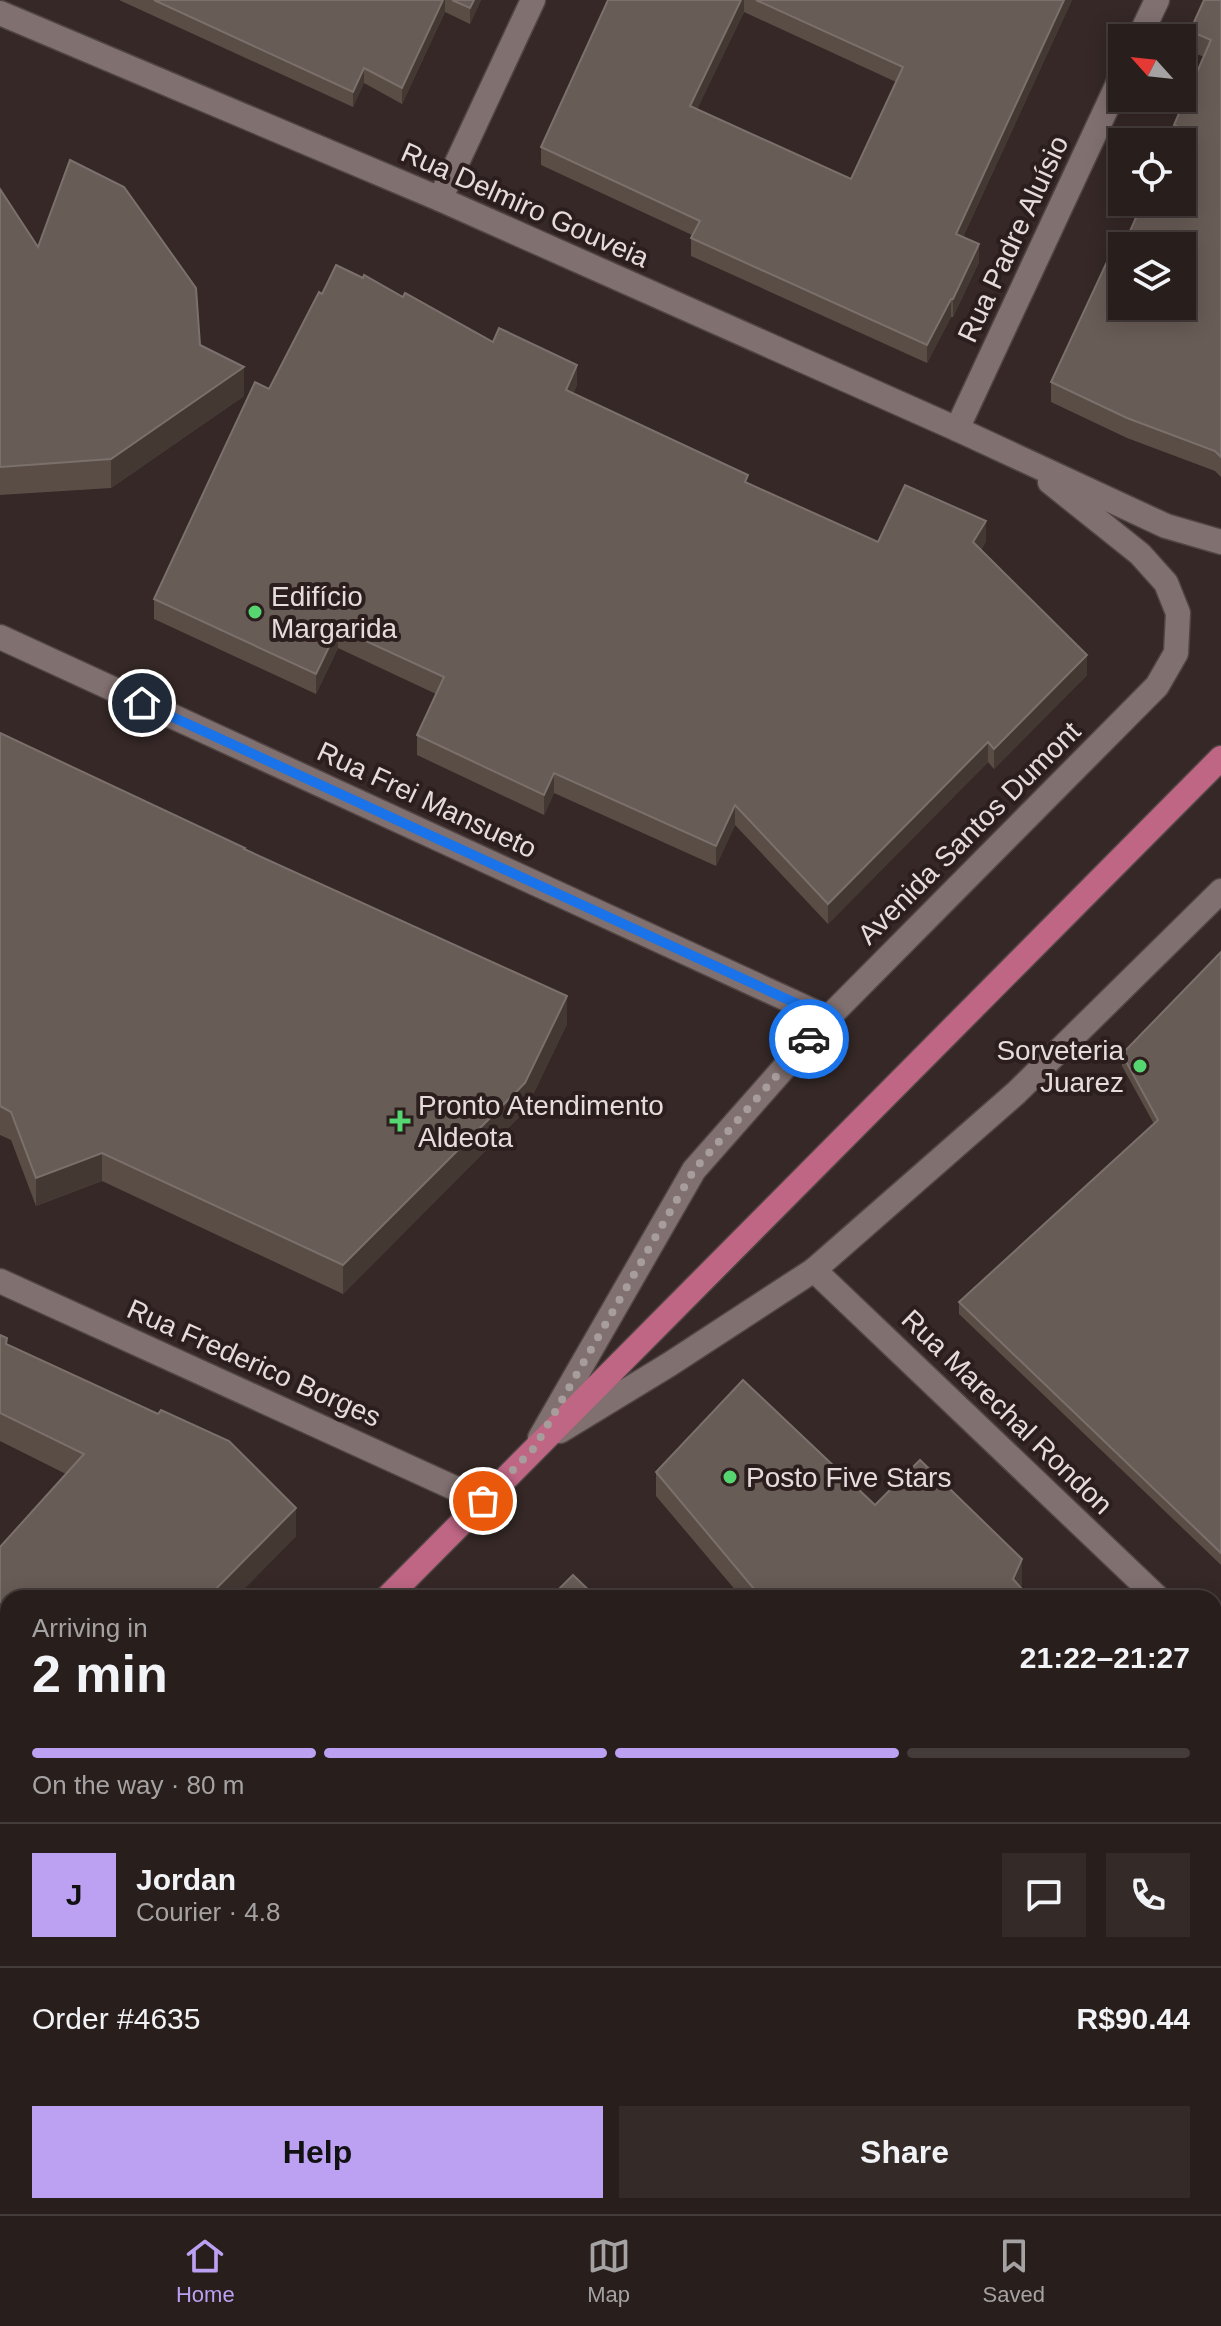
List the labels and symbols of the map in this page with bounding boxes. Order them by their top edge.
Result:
north arrow [1108,24,1196,112]
street label: Rua Padre Aluísio [952,131,1074,347]
street label: Rua Delmiro Gouveia [396,136,654,274]
place label: Edifício Margarida [271,581,397,644]
marker: Edifício Margarida [246,603,264,621]
pin [108,669,176,737]
street label: Avenida Santos Dumont [851,715,1087,951]
street label: Rua Frei Mansueto [313,736,541,864]
courier [769,999,849,1079]
place label: Sorveteria Juarez [996,1035,1124,1098]
marker: Sorveteria Juarez [1131,1057,1149,1075]
place label: Pronto Atendimento Aldeota [418,1090,664,1153]
marker: Pronto Atendimento Aldeota [389,1110,411,1132]
street label: Rua Frederico Borges [123,1293,385,1433]
street label: Rua Marechal Rondon [895,1304,1119,1520]
place label: Posto Five Stars [746,1462,951,1493]
pin [449,1467,517,1535]
marker: Posto Five Stars [721,1468,739,1486]

